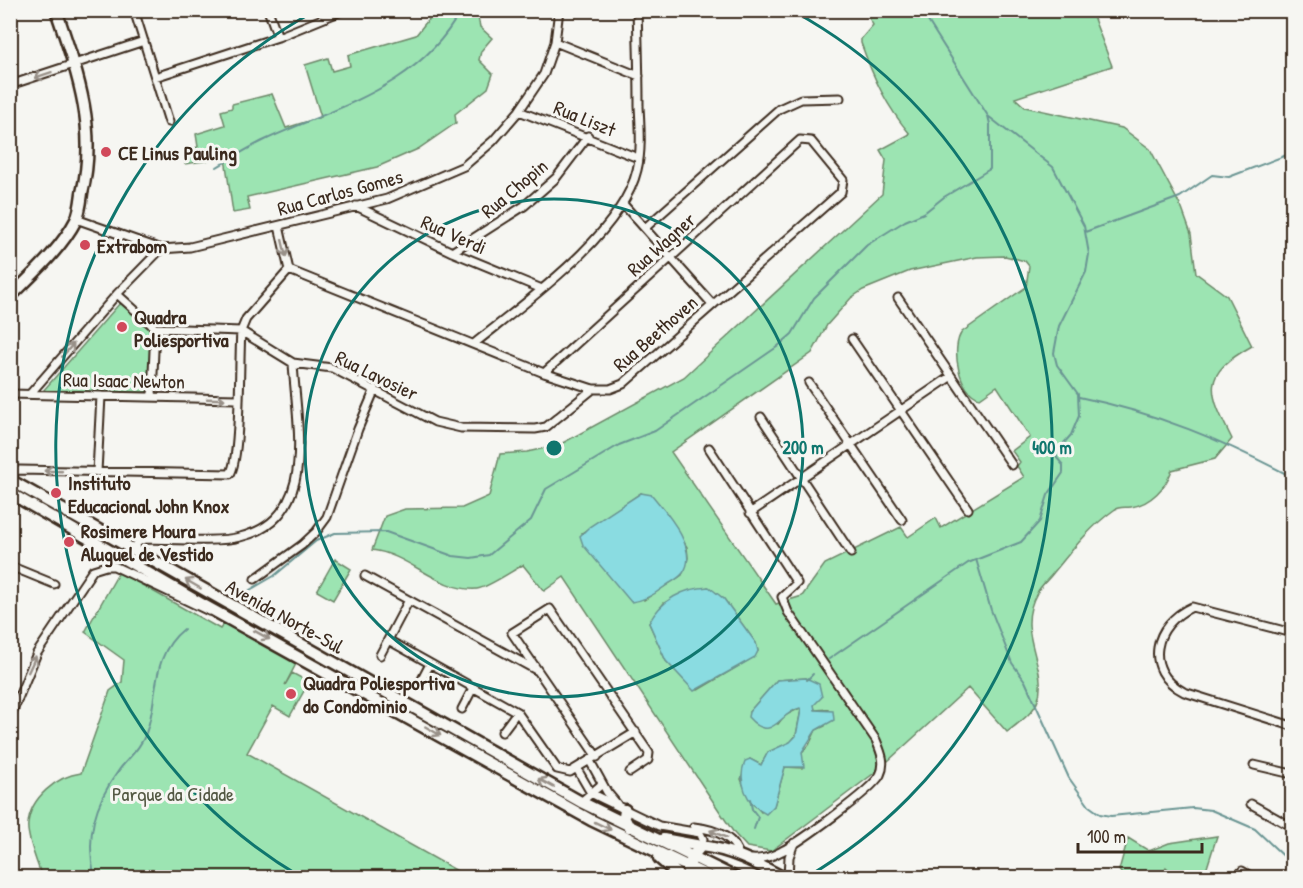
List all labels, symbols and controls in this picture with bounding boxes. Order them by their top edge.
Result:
one-way arrow [34,70,53,81]
street label: Rua Liszt [550,93,621,143]
place label: CE Linus Pauling [118,139,237,167]
marker: CE Linus Pauling [99,145,113,159]
street label: Rua Chopin [475,152,553,224]
street label: Rua Carlos Gomes [274,162,406,222]
street label: Rua Wagner [621,206,701,282]
street label: Rua Verdi [417,208,491,260]
place label: Extrabom [97,232,168,259]
marker: Extrabom [78,238,92,252]
one-way arrow [278,238,290,257]
street label: Rua Beethoven [607,289,703,377]
place label: Quadra Poliesportiva [134,303,229,354]
marker: Quadra Poliesportiva [115,320,129,334]
one-way arrow [62,342,75,358]
street label: Rua Lavosier [331,343,423,407]
street label: Rua Isaac Newton [63,365,185,395]
one-way arrow [205,393,225,404]
text: 200 m [783,435,823,460]
text: 400 m [1032,435,1072,460]
centre of rings [544,438,564,458]
one-way arrow [44,465,64,477]
place label: Instituto Educacional John Knox [68,469,229,519]
marker: Instituto Educacional John Knox [49,486,63,500]
place label: Rosimere Moura Aluguel de Vestido [81,517,213,568]
marker: Rosimere Moura Aluguel de Vestido [62,535,76,549]
street label: Avenida Norte-Sul [221,572,350,660]
one-way arrow [185,578,202,590]
one-way arrow [253,630,271,641]
one-way arrow [27,656,39,674]
place label: Quadra Poliesportiva do Condominio [303,669,455,719]
marker: Quadra Poliesportiva do Condominio [284,687,298,701]
one-way arrow [424,725,441,737]
one-way arrow [538,776,555,788]
park label: Parque da Cidade [112,780,234,807]
scale bar [1078,816,1202,854]
one-way arrow [593,820,611,832]
text: 100 m [1087,824,1126,849]
one-way arrow [709,827,727,839]

